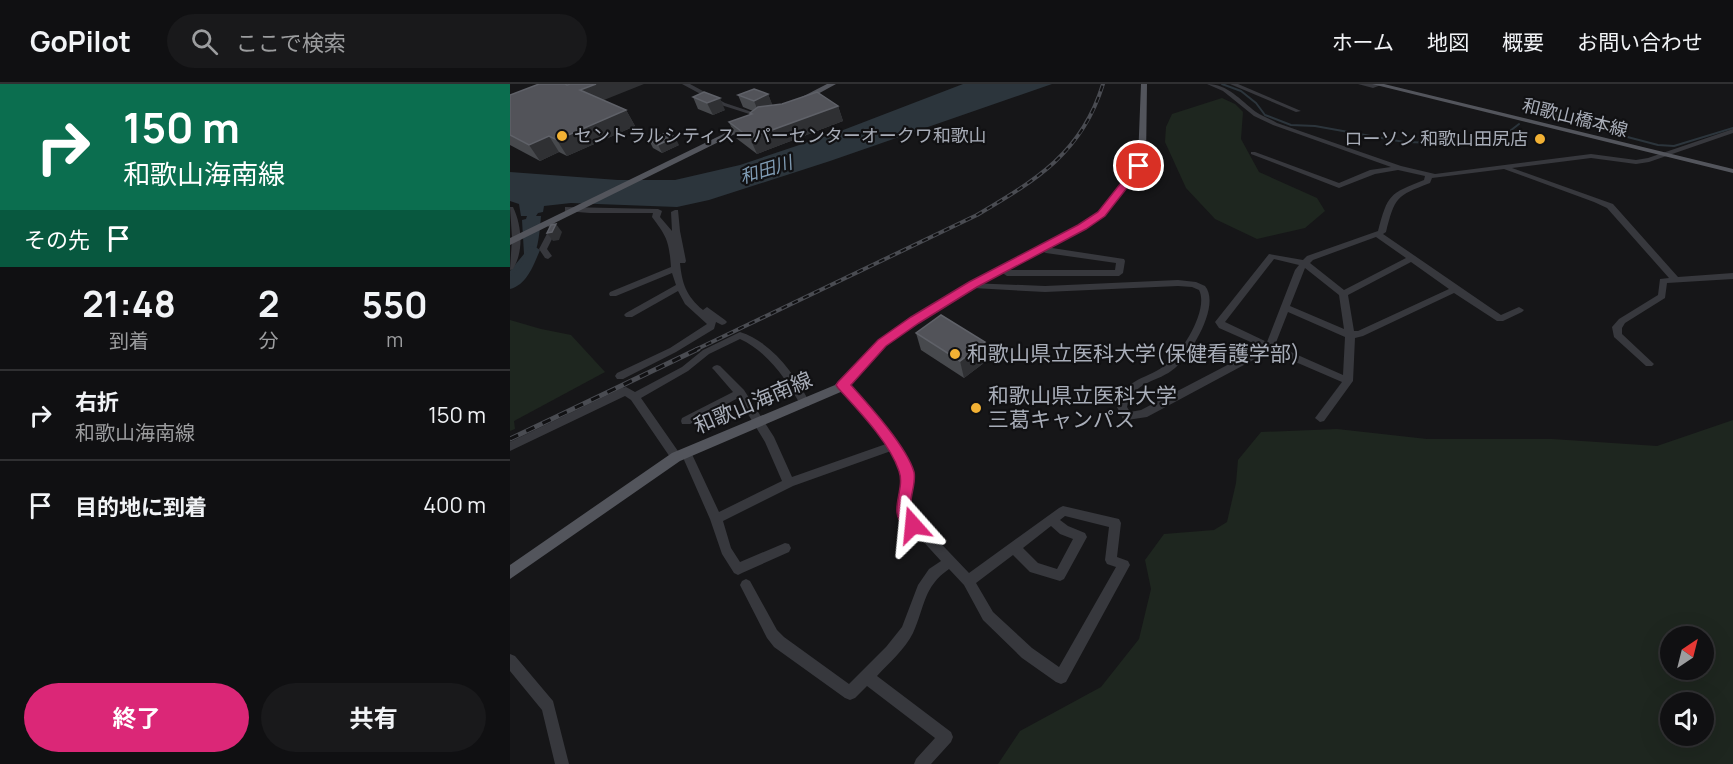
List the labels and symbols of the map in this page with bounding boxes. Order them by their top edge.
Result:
street label: 和歌山橋本線 [1520,92,1631,142]
place label: セントラルシティスーパーセンターオークワ和歌山 [574,123,987,147]
place label: ローソン 和歌山田尻店 [1344,126,1528,150]
marker: セントラルシティスーパーセンターオークワ和歌山 [555,129,569,143]
marker: ローソン 和歌山田尻店 [1533,132,1547,146]
pin [1113,140,1164,191]
water label: 和田川 [736,149,797,188]
place label: 和歌山県立医科大学(保健看護学部) [967,339,1300,367]
marker: 和歌山県立医科大学(保健看護学部) [948,347,962,361]
street label: 和歌山海南線 [689,365,816,440]
place label: 和歌山県立医科大学 三葛キャンパス [988,381,1177,433]
marker: 和歌山県立医科大学 三葛キャンパス [969,401,983,415]
position arrow [881,493,945,557]
north arrow [1660,626,1714,680]

